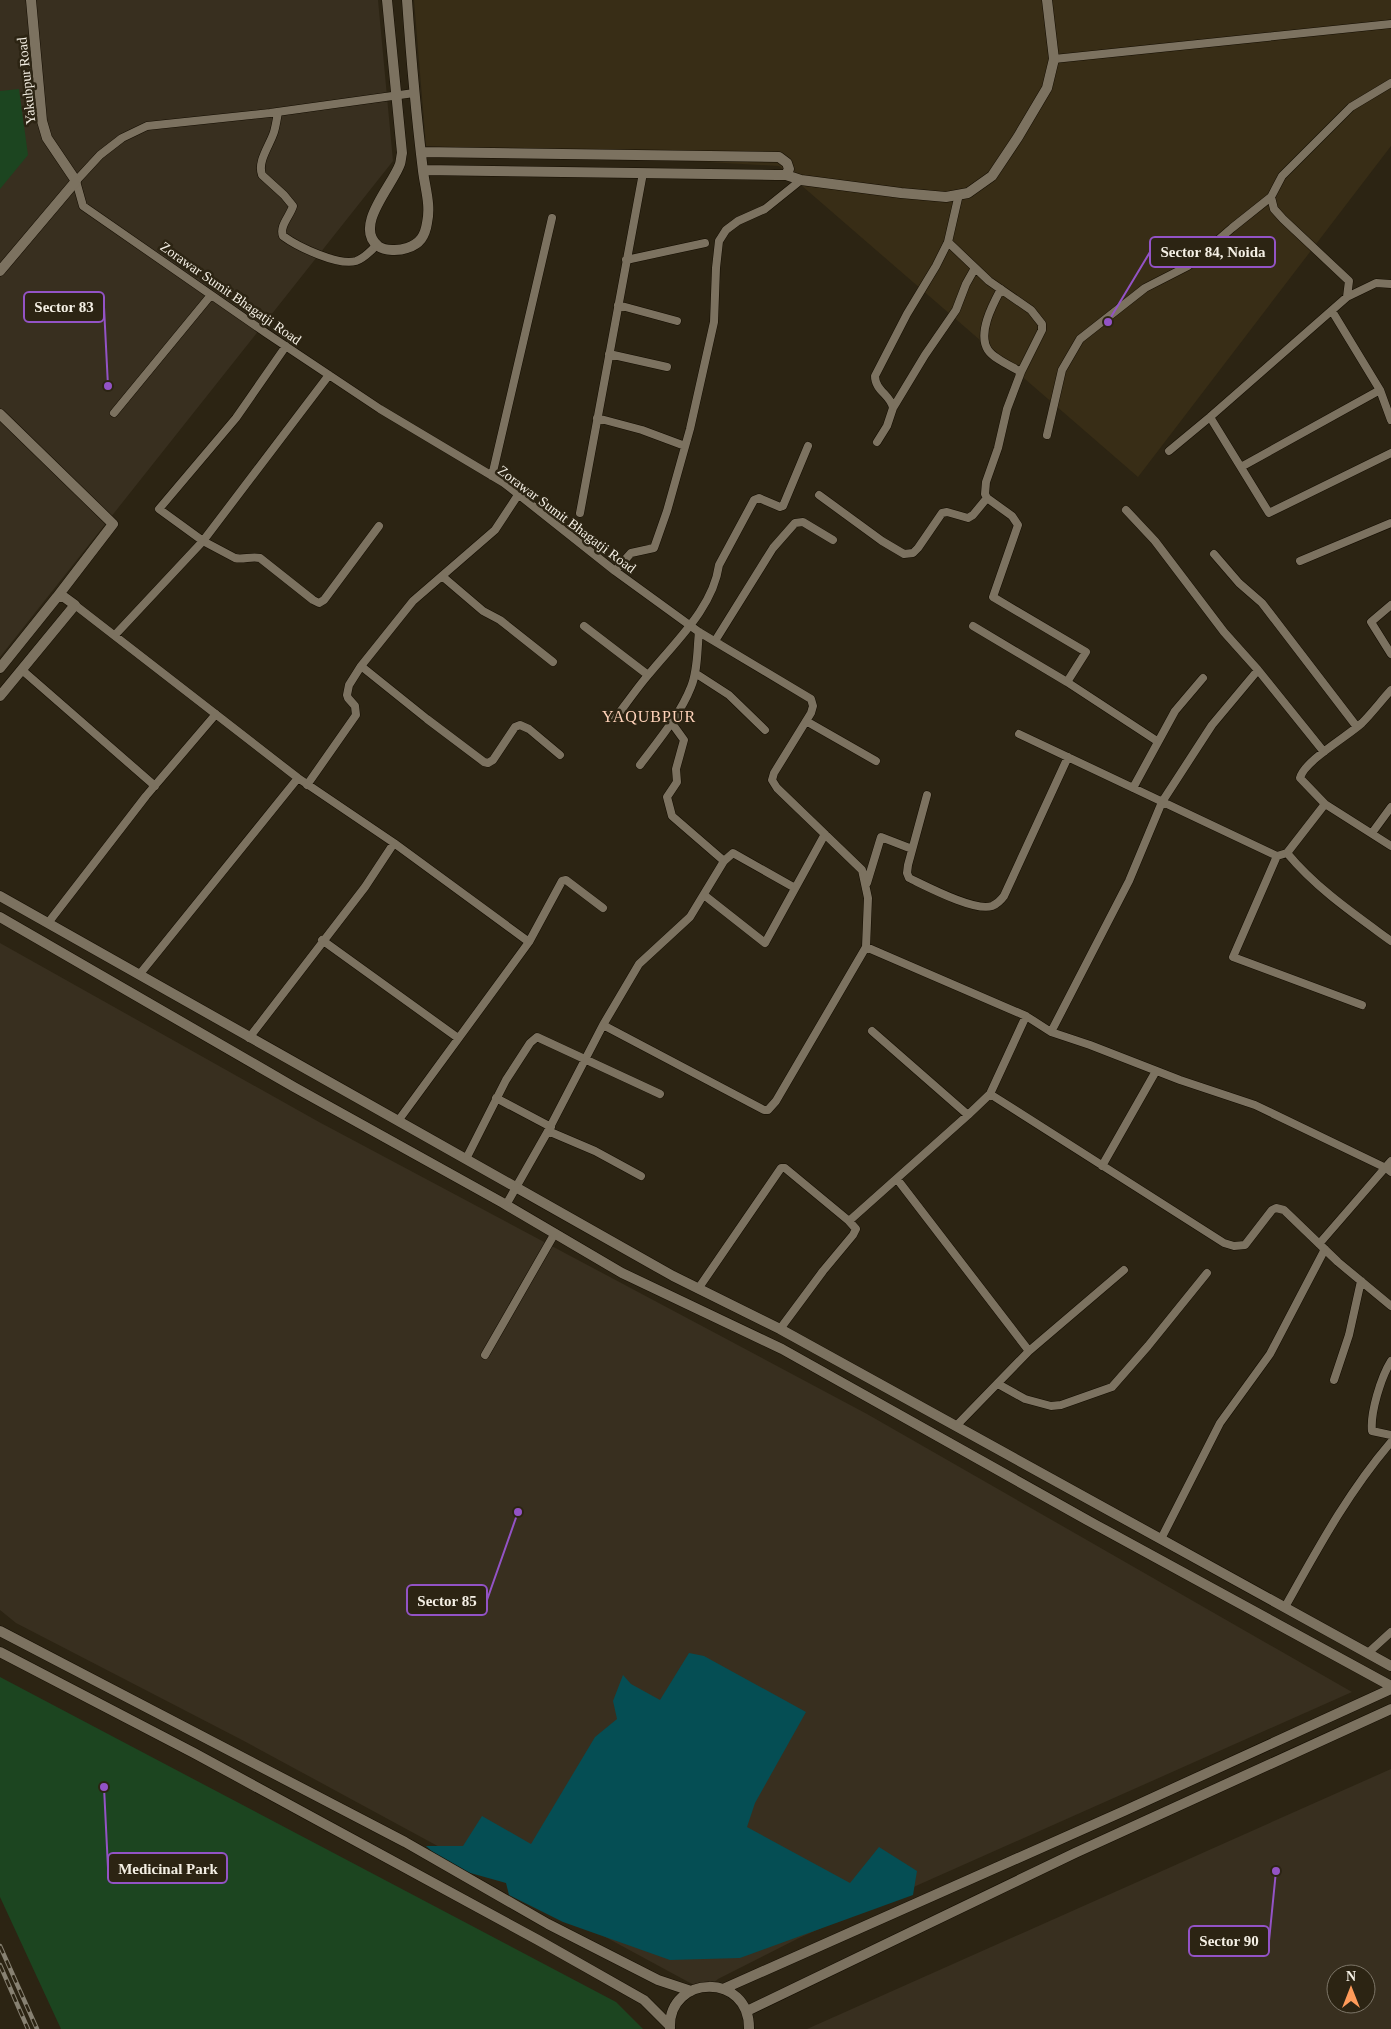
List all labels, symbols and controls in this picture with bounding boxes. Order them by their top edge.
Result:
street label: Yakubpur Road [14,37,39,125]
callout: Sector 84, Noida [1150,237,1275,267]
street label: Zorawar Sumit Bhagatji Road [157,239,304,348]
text: Sector 84, Noida [1160,244,1266,260]
callout: Sector 83 [24,292,104,322]
text: Sector 83 [34,299,94,315]
street label: Zorawar Sumit Bhagatji Road [495,463,638,576]
district label: YAQUBPUR [602,708,696,725]
callout: Sector 85 [407,1585,487,1615]
text: Sector 85 [417,1593,477,1609]
callout: Medicinal Park [108,1853,227,1883]
text: Medicinal Park [118,1861,218,1877]
callout: Sector 90 [1189,1926,1269,1956]
text: Sector 90 [1199,1933,1259,1949]
north arrow [1326,1964,1376,2014]
text: N [1346,1969,1356,1984]

